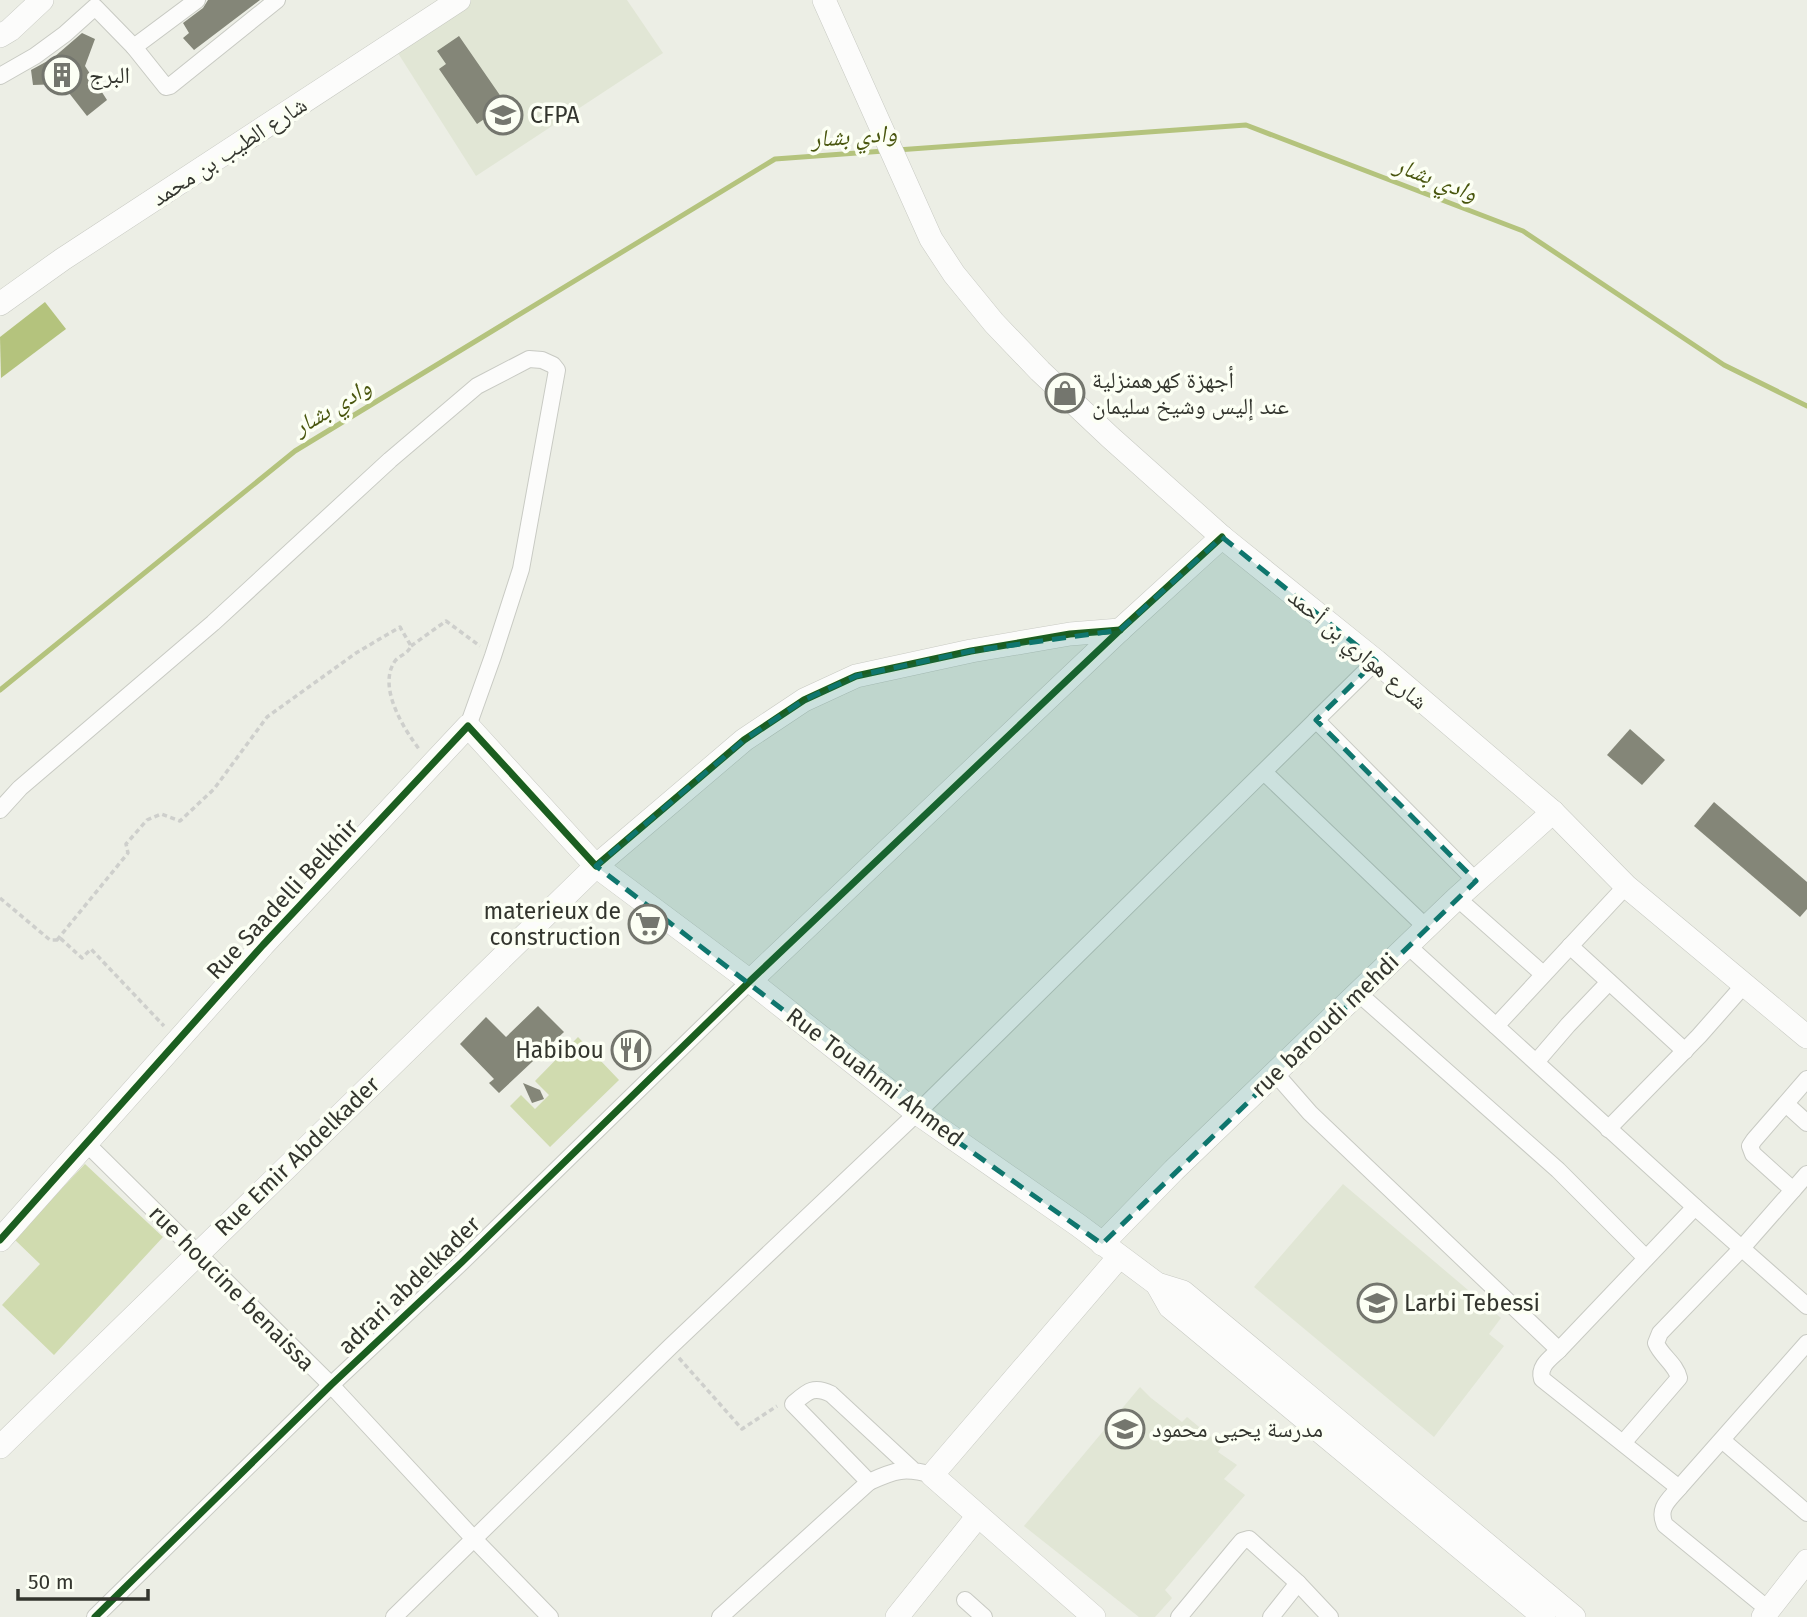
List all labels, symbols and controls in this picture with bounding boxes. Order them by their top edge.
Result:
building icon: البرج [41,54,83,96]
place label: البرج [89,61,130,90]
street label: شارع الطيب بن محمد [146,90,313,213]
school or university icon: CFPA [482,94,524,136]
place label: CFPA [530,101,580,129]
water label: وادي بشار [808,119,898,158]
water label: وادي بشار [1387,150,1481,212]
place label: أجهزة كهرهمنزلية عند إليس وشيخ سليمان [1092,366,1289,421]
shop icon: أجهزة كهرهمنزلية عند إليس وشيخ سليمان [1044,372,1086,414]
water label: وادي بشار [286,373,379,446]
street label: شارع هواري بن أحمد [1280,583,1433,719]
street label: Rue Saadelli Belkhir [200,813,364,985]
place label: materieux de construction [483,897,621,951]
supermarket icon: materieux de construction [627,903,669,945]
street label: rue baroudi mehdi [1245,947,1405,1103]
street label: Rue Touahmi Ahmed [781,1001,969,1153]
restaurant icon: Habibou [610,1029,652,1071]
place label: Habibou [515,1036,604,1064]
street label: Rue Emir Abdelkader [209,1070,385,1242]
street label: rue houcine benaissa [143,1199,321,1377]
street label: adrari abdelkader [332,1210,486,1360]
school or university icon: Larbi Tebessi [1356,1282,1398,1324]
place label: Larbi Tebessi [1404,1289,1540,1317]
school or university icon: مدرسة يحيى محمود [1104,1408,1146,1450]
place label: مدرسة يحيى محمود [1152,1415,1323,1443]
scale bar [18,1558,147,1602]
text: 50 m [28,1569,74,1595]

